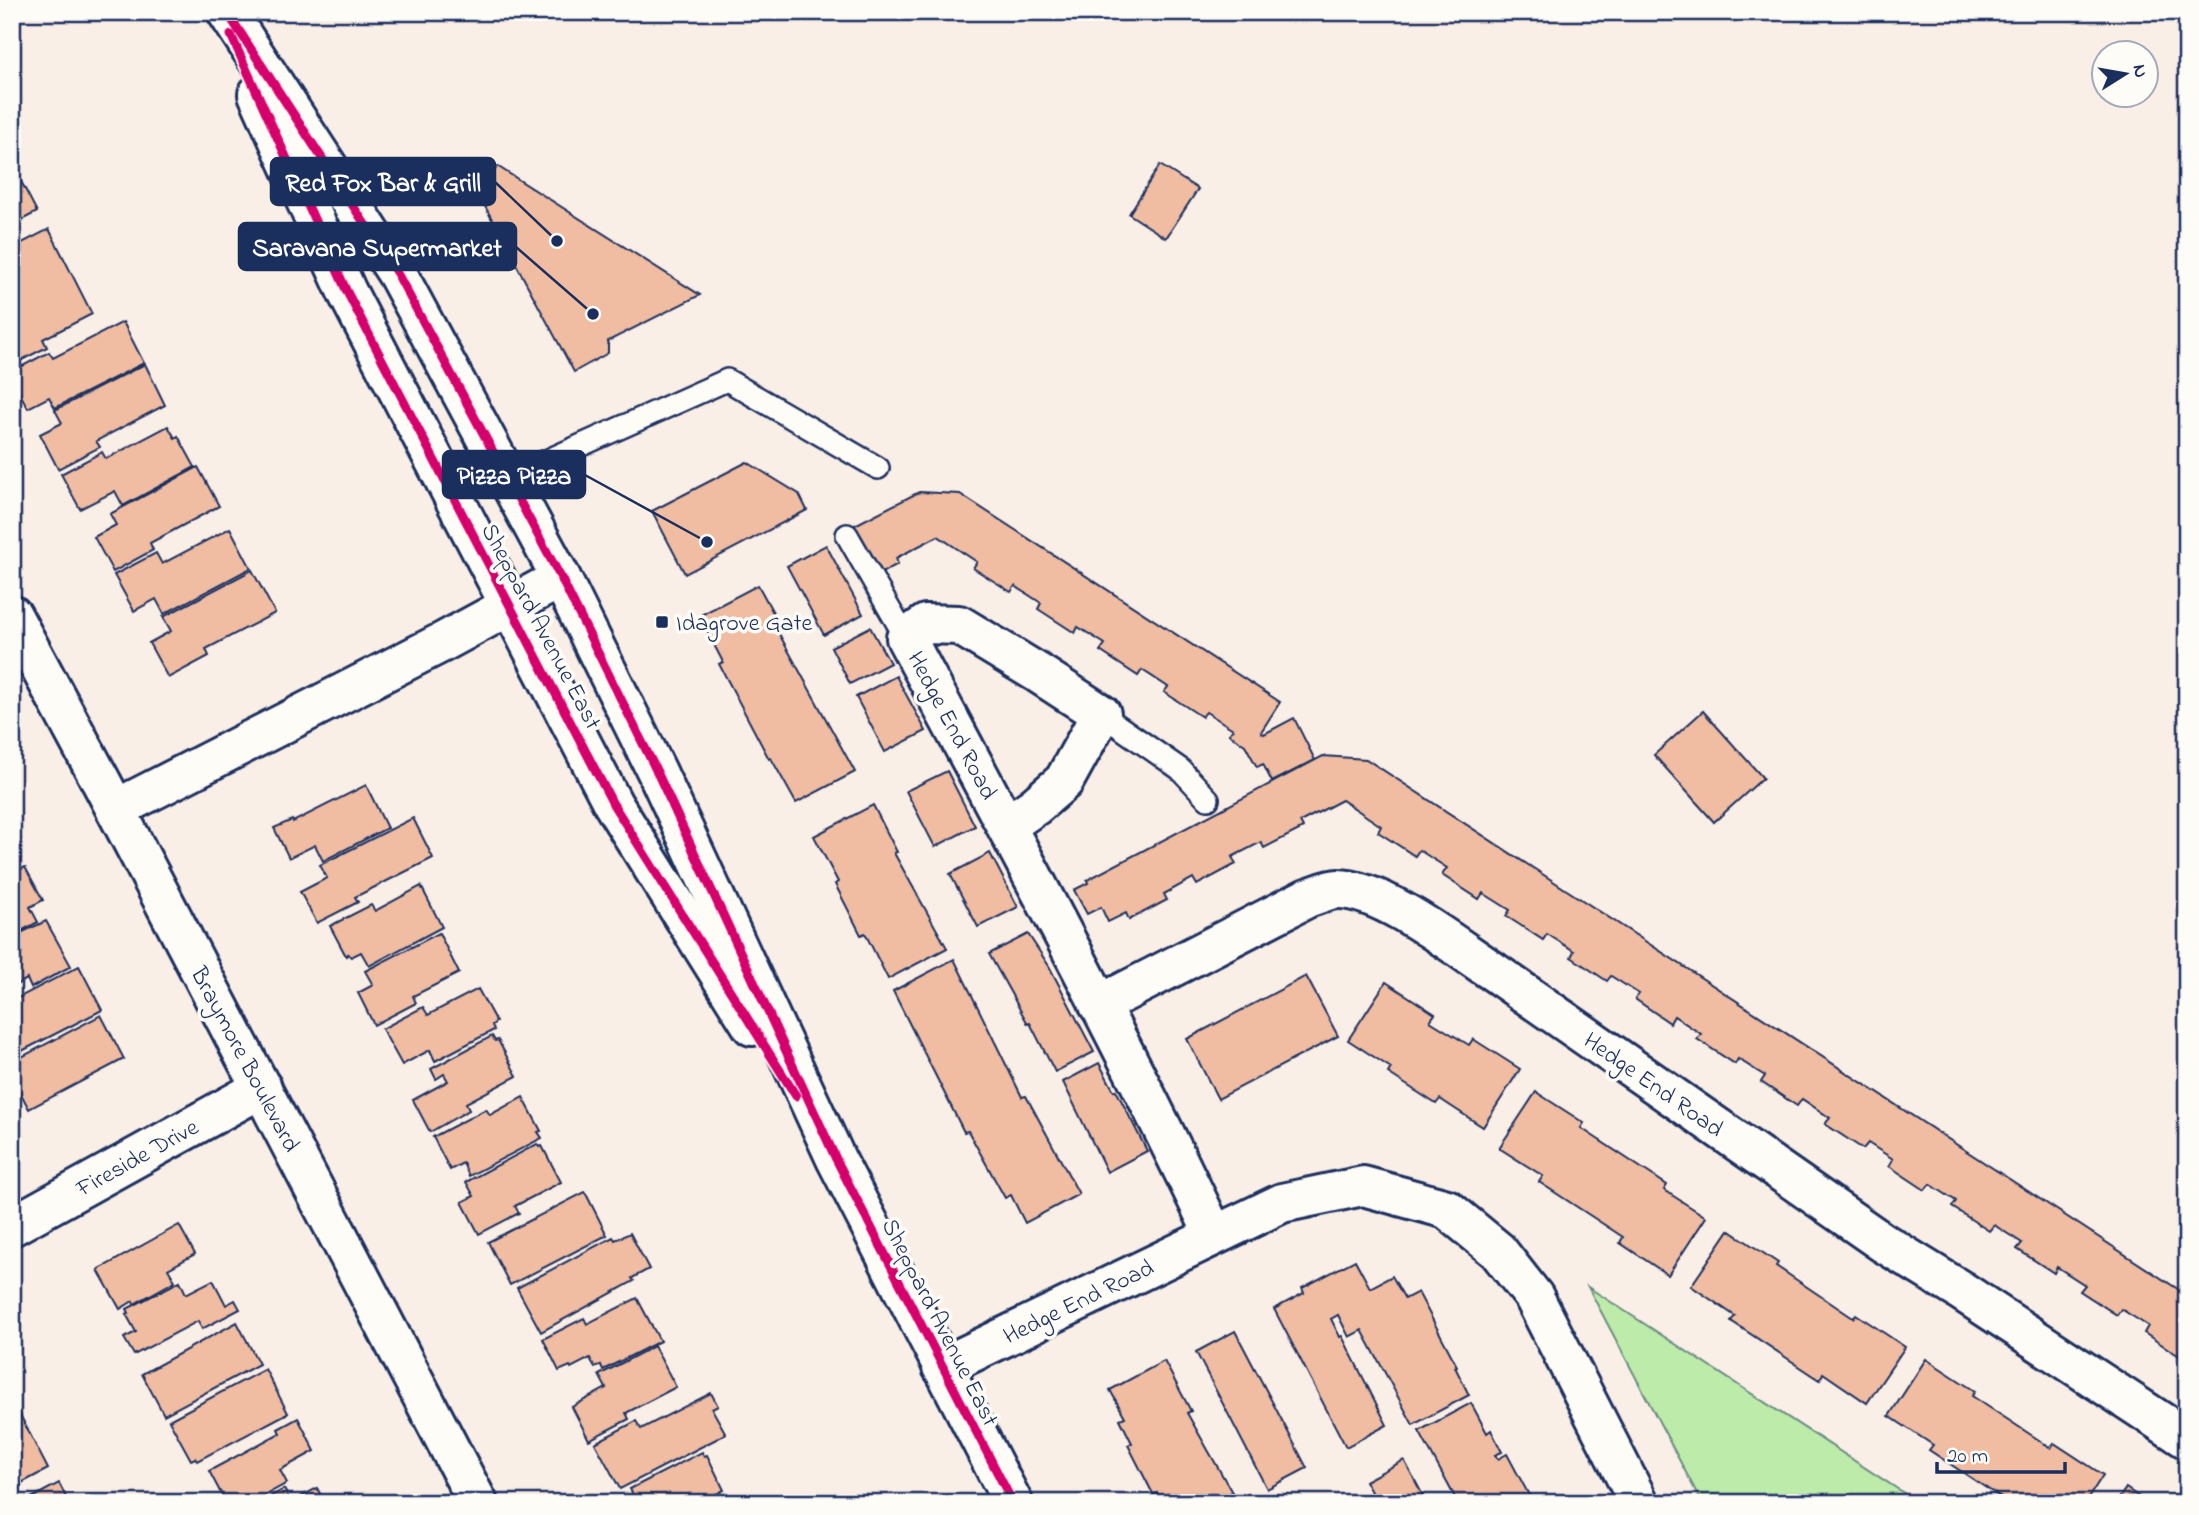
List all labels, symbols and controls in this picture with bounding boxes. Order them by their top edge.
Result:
north arrow [2090,38,2160,108]
text: N [2125,62,2154,80]
callout: Red Fox Bar & Grill [271,158,495,205]
text: Red Fox Bar & Grill [285,166,481,204]
callout: Saravana Supermarket [239,223,516,270]
text: Saravana Supermarket [252,231,502,269]
callout: Pizza Pizza [443,451,585,498]
text: Pizza Pizza [457,459,571,497]
street label: Sheppard Avenue East [471,518,609,737]
place label: Idagrove Gate [676,607,813,642]
marker: Idagrove Gate [654,614,670,630]
street label: Hedge End Road [897,646,1005,807]
street label: Braymore Boulevard [179,960,308,1160]
street label: Hedge End Road [1575,1025,1730,1148]
street label: Fireside Drive [70,1111,206,1208]
street label: Sheppard Avenue East [871,1213,1006,1433]
street label: Hedge End Road [998,1251,1161,1355]
scale bar [1937,1431,2064,1475]
text: 20 m [1947,1442,1988,1472]

